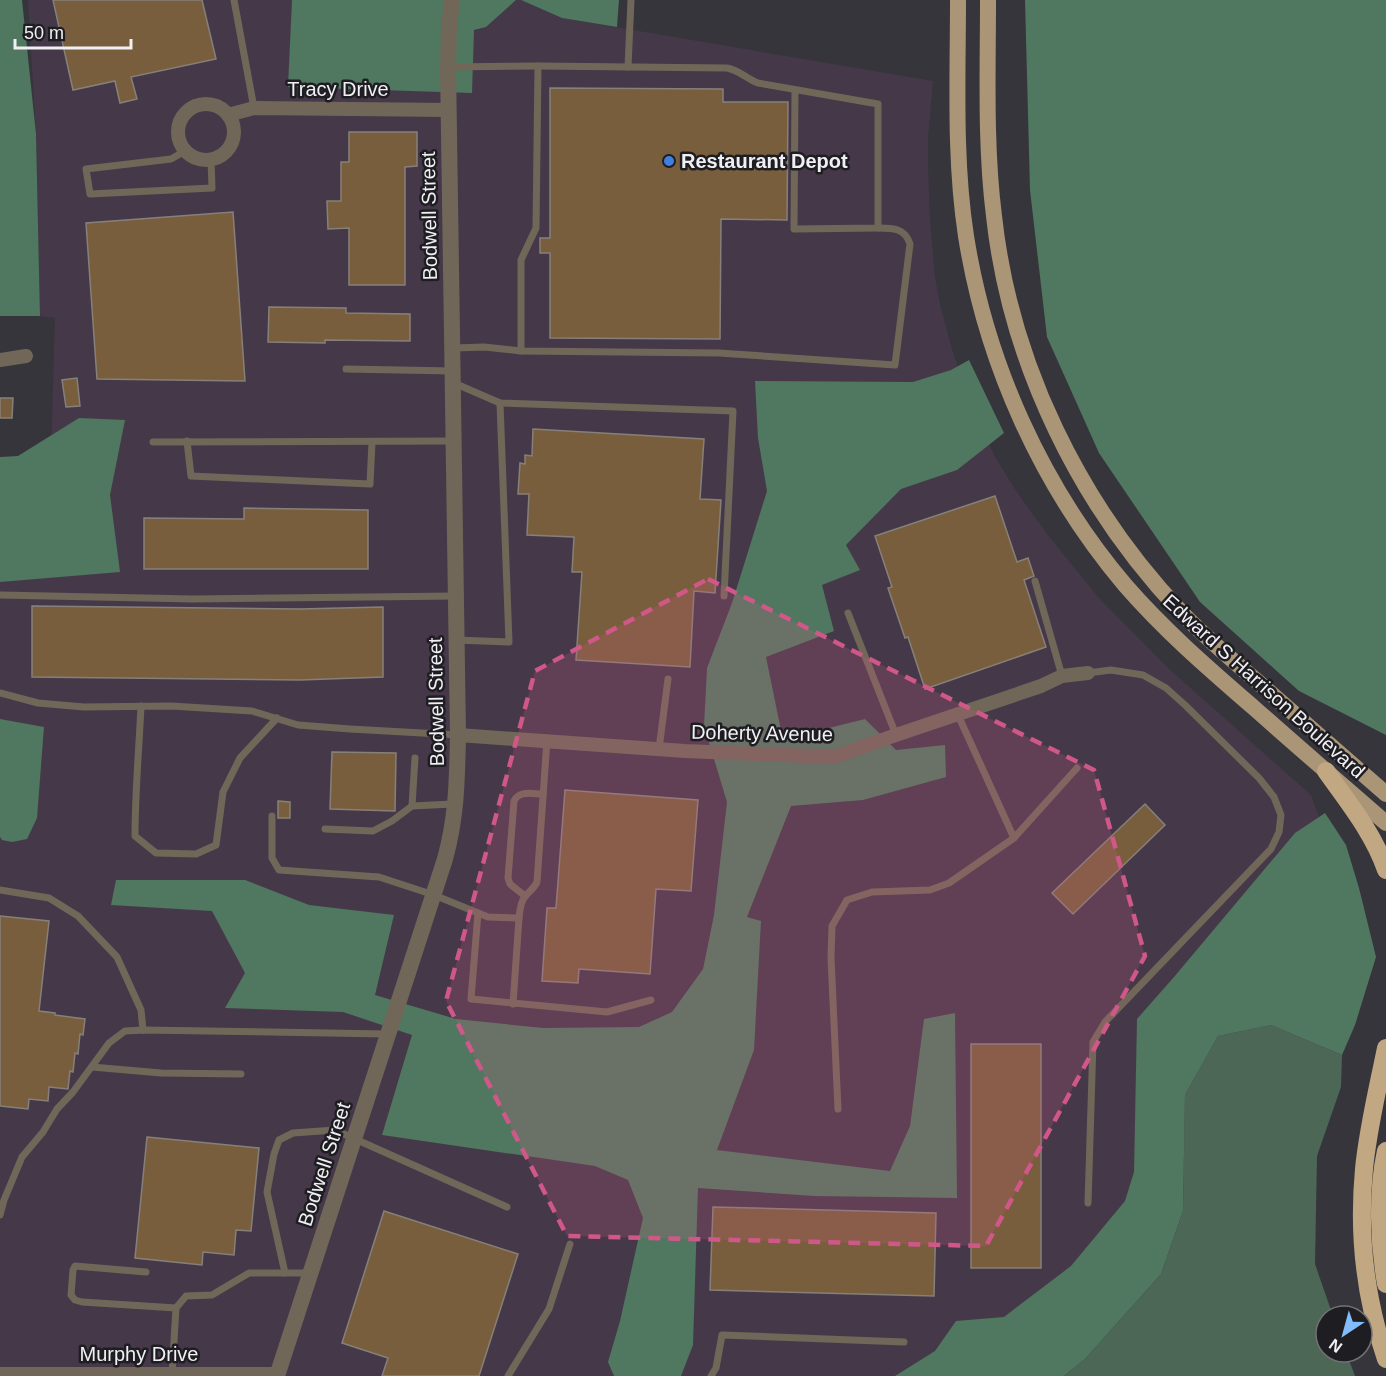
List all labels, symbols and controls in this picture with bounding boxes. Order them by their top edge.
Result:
scale bar [15,12,130,50]
text: 50 m [24,23,64,43]
street label: Tracy Drive [287,78,389,100]
place label: Restaurant Depot [681,150,848,172]
street label: Bodwell Street [417,151,441,281]
marker: Restaurant Depot [662,154,676,168]
street label: Edward S Harrison Boulevard [1159,590,1369,782]
street label: Bodwell Street [424,637,448,767]
street label: Doherty Avenue [691,721,833,745]
street label: Bodwell Street [294,1099,355,1229]
north arrow [1314,1304,1374,1364]
text: N [1326,1335,1345,1356]
street label: Murphy Drive [80,1343,198,1365]

